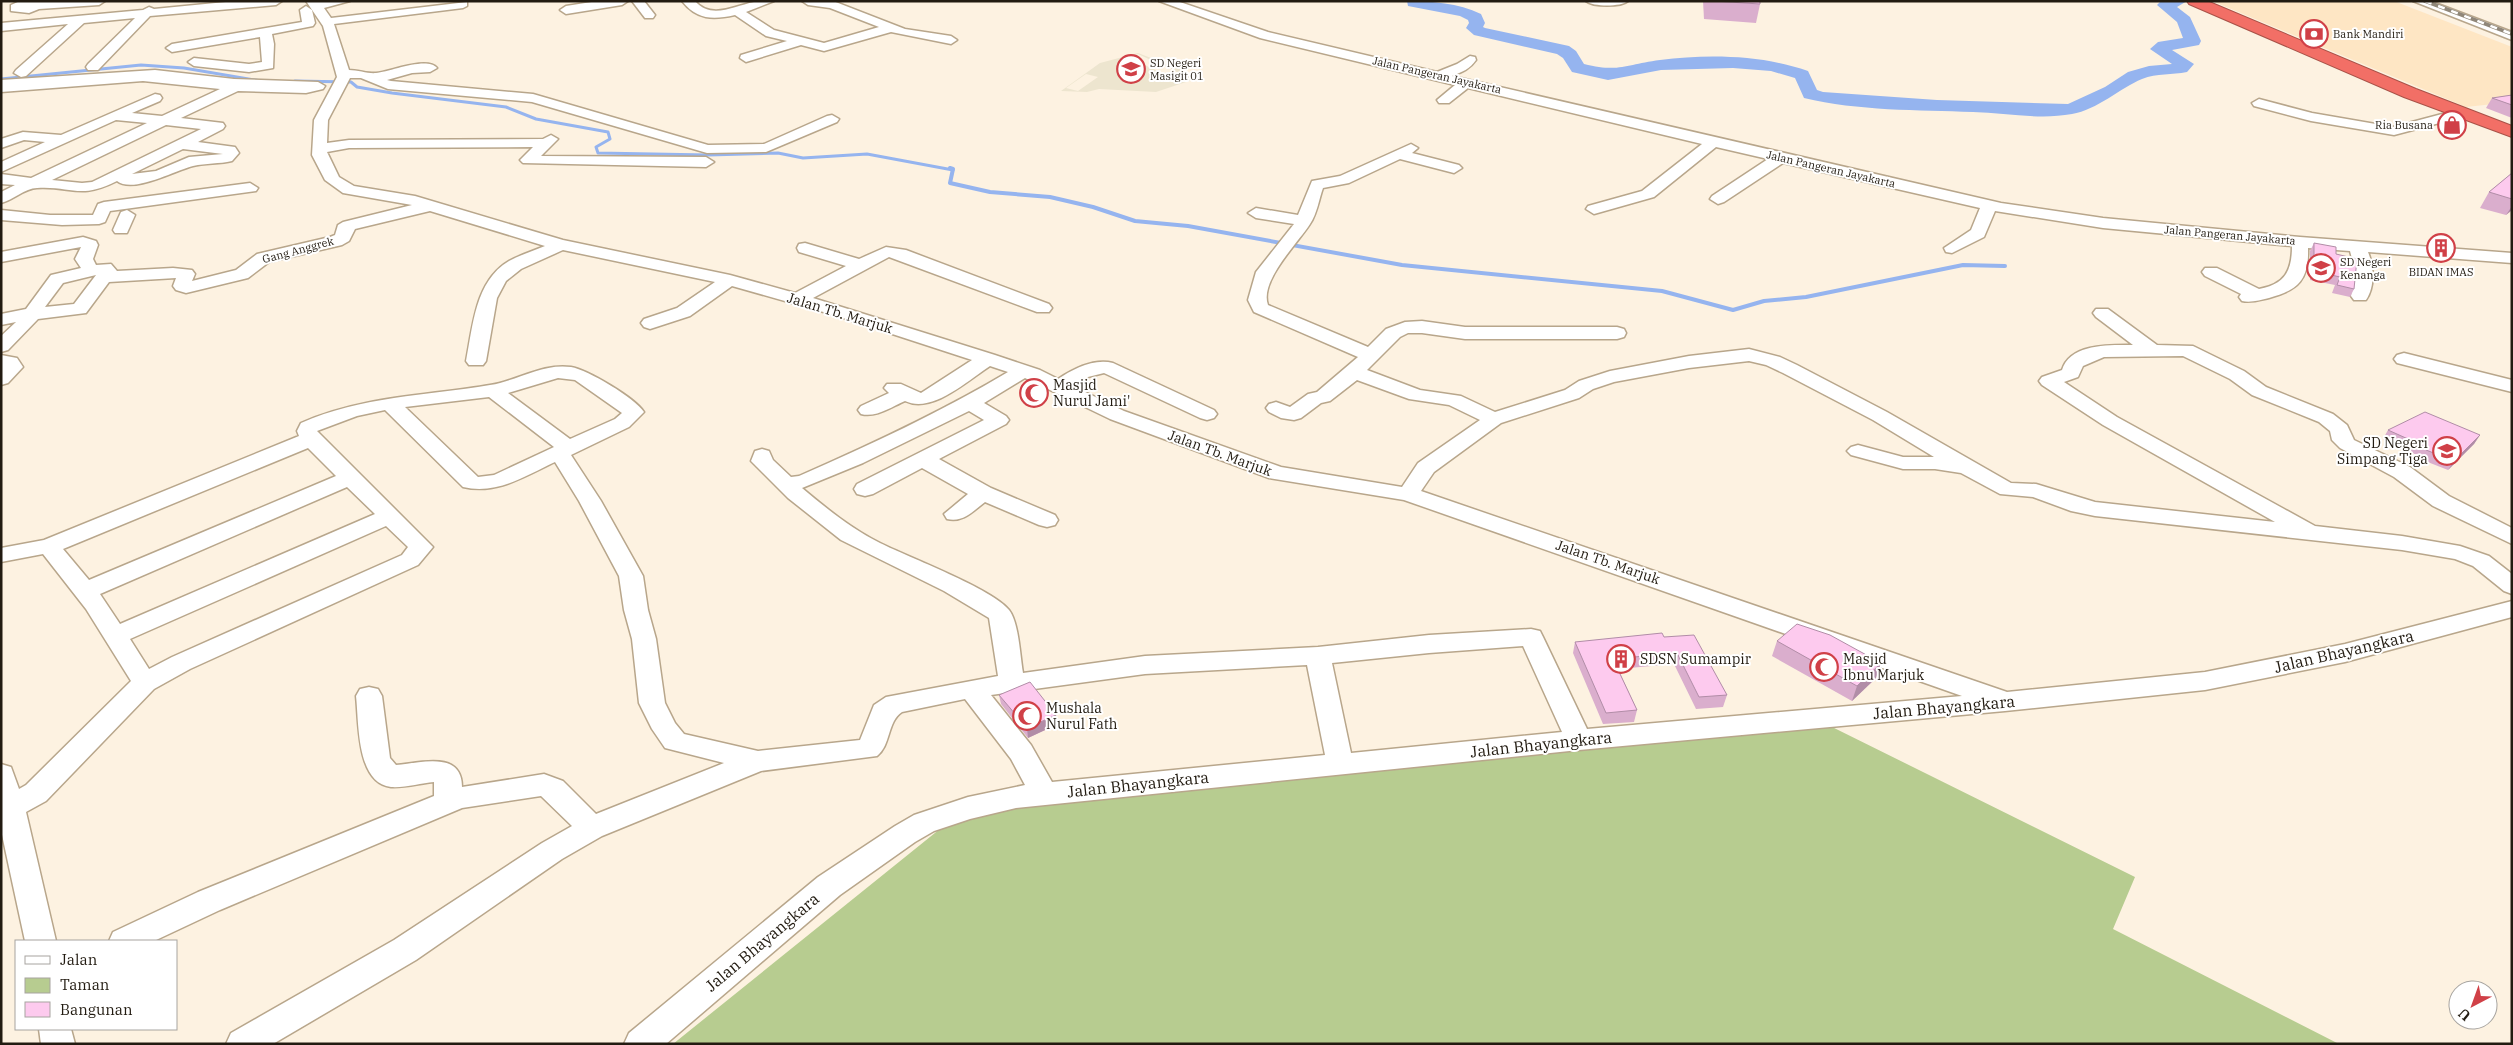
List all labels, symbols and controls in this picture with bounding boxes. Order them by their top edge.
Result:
bank icon: Bank Mandiri [2299,19,2329,49]
place label: Bank Mandiri [2333,27,2404,41]
street label: Jalan Pangeran Jayakarta [1371,53,1503,97]
school or university icon: SD Negeri Masigit 01 [1116,54,1146,84]
place label: SD Negeri Masigit 01 [1150,56,1204,83]
shop icon: Ria Busana [2437,110,2467,140]
place label: Ria Busana [2375,118,2433,132]
street label: Jalan Pangeran Jayakarta [1765,147,1897,191]
street label: Jalan Pangeran Jayakarta [2164,222,2296,248]
building icon: BIDAN IMAS [2426,233,2456,263]
street label: Gang Anggrek [261,234,336,266]
school or university icon: SD Negeri Kenanga [2306,253,2336,283]
place label: SD Negeri Kenanga [2340,255,2392,282]
place label: BIDAN IMAS [2409,265,2473,279]
street label: Jalan Tb. Marjuk [785,288,896,338]
place label: Masjid Nurul Jami' [1053,376,1130,410]
mosque icon: Masjid Nurul Jami' [1019,378,1049,408]
street label: Jalan Tb. Marjuk [1166,426,1275,480]
place label: SD Negeri Simpang Tiga [2337,434,2428,468]
school or university icon: SD Negeri Simpang Tiga [2432,436,2462,466]
street label: Jalan Tb. Marjuk [1553,536,1663,589]
street label: Jalan Bhayangkara [2272,625,2416,677]
building icon: SDSN Sumampir [1606,644,1636,674]
place label: SDSN Sumampir [1640,650,1752,668]
place label: Masjid Ibnu Marjuk [1843,650,1925,684]
mosque icon: Masjid Ibnu Marjuk [1809,652,1839,682]
street label: Jalan Bhayangkara [1872,691,2016,723]
place label: Mushala Nurul Fath [1046,699,1118,733]
mosque icon: Mushala Nurul Fath [1012,701,1042,731]
street label: Jalan Bhayangkara [1469,727,1613,761]
street label: Jalan Bhayangkara [1066,767,1210,801]
street label: Jalan Bhayangkara [701,888,823,995]
legend [15,940,178,1030]
text: Jalan [60,950,98,969]
text: Taman [60,975,110,994]
north arrow [2448,980,2498,1030]
text: Bangunan [60,1000,133,1019]
text: U [2454,1004,2474,1025]

